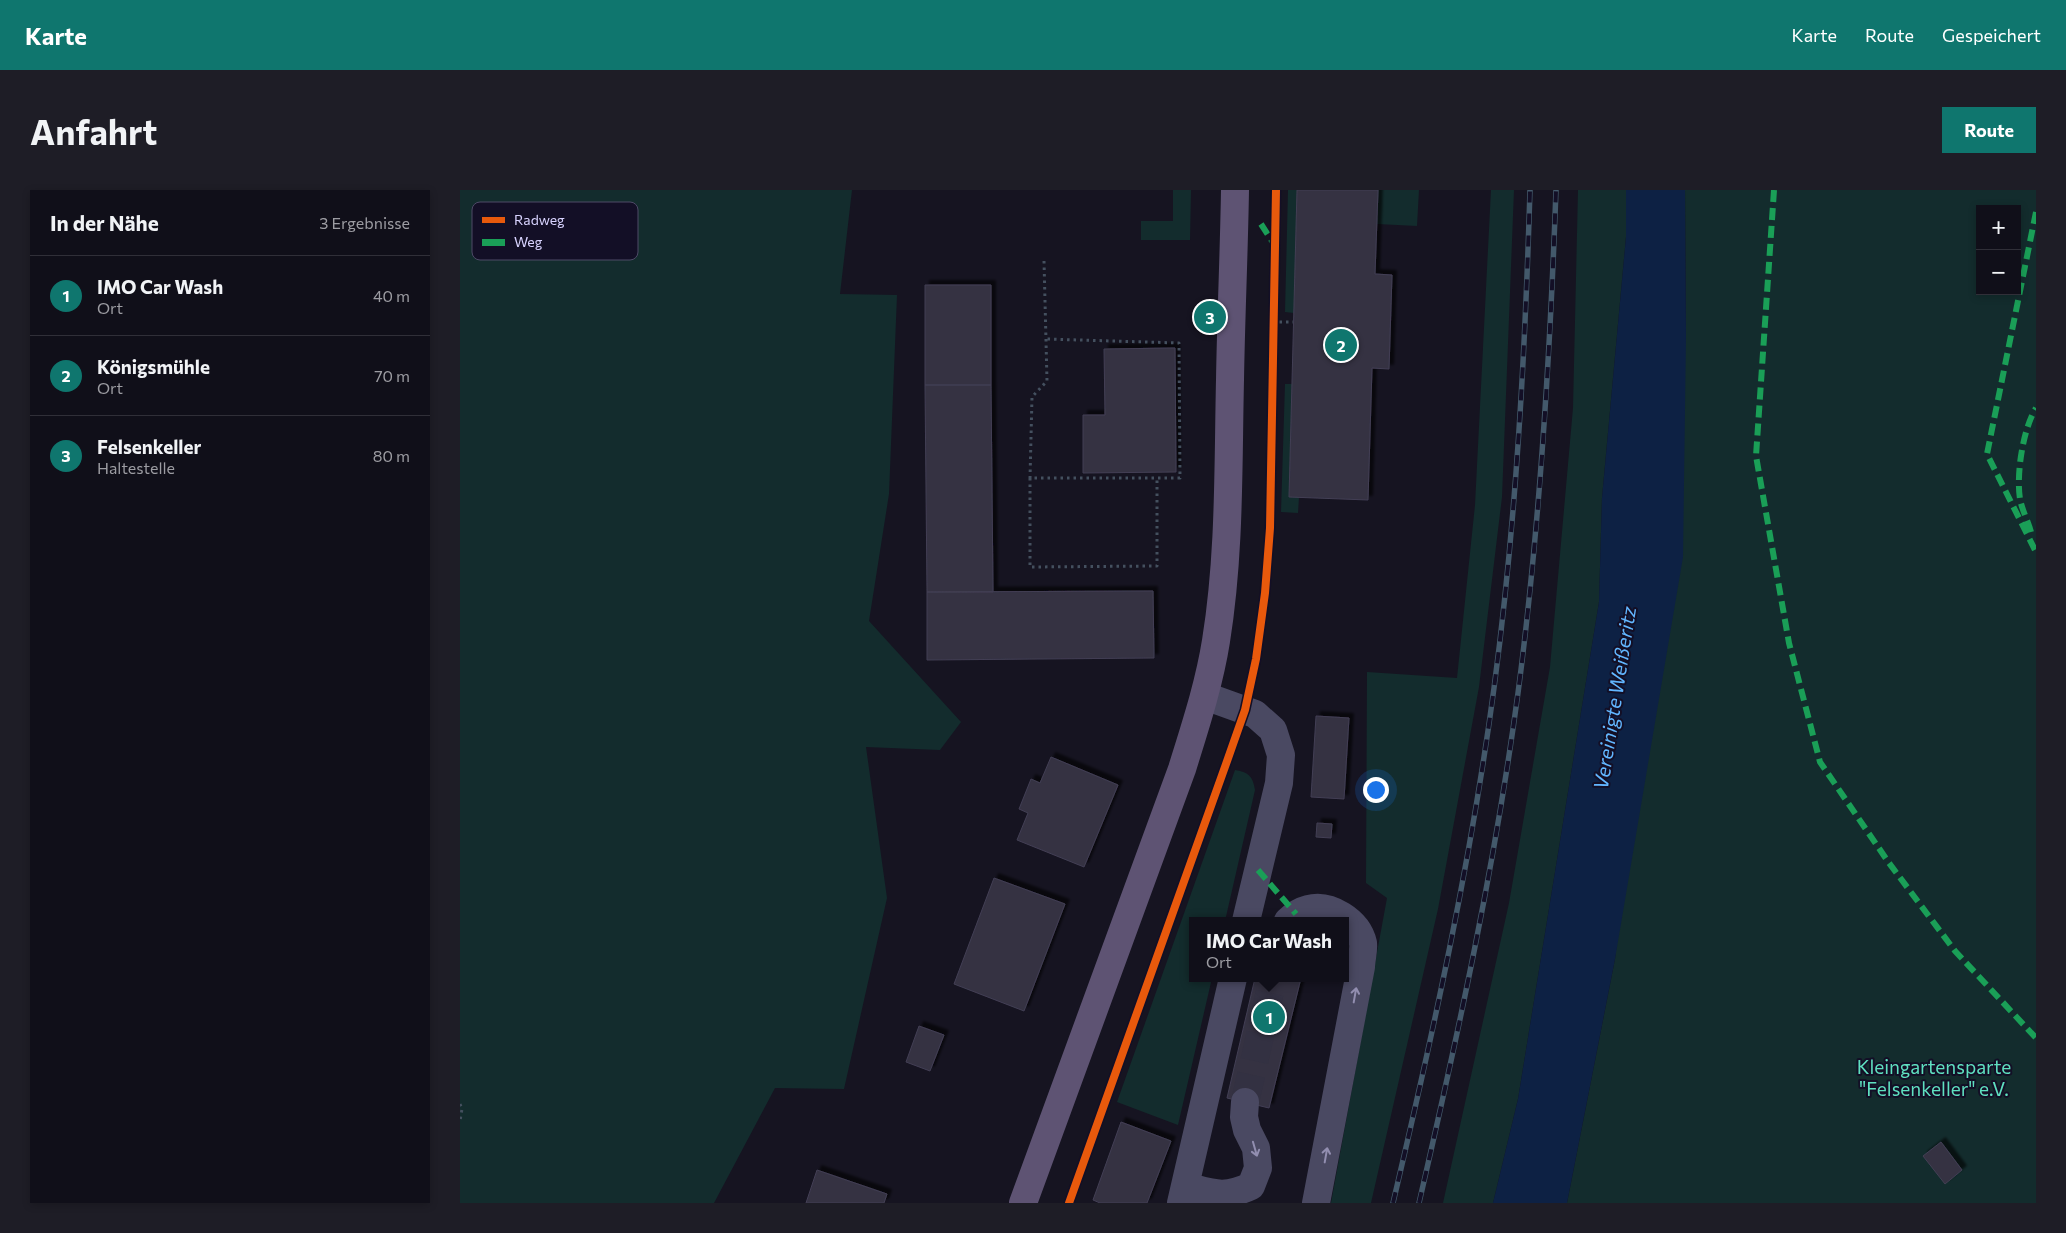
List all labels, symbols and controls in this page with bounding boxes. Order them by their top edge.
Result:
text: Karte [25,21,87,50]
text: Karte [1792,24,1837,46]
text: Route [1865,24,1914,46]
text: Gespeichert [1942,24,2041,46]
button: Route [1942,107,2036,153]
text: Anfahrt [30,109,157,152]
legend [472,202,638,260]
map controls [1976,205,2021,295]
button: + [1976,205,2021,250]
text: In der Nähe [50,210,159,235]
text: Radweg [514,211,565,228]
text: 3 Ergebnisse [319,213,410,232]
text: Weg [514,233,543,250]
button: − [1976,250,2021,295]
text: IMO Car Wash [97,275,223,298]
text: 1 [62,286,70,305]
text: 40 m [373,286,410,305]
text: Ort [97,298,123,317]
pin: 3 [1194,298,1226,336]
pin: 2 [1325,326,1357,364]
text: Königsmühle [97,355,210,378]
text: 2 [61,366,71,385]
text: 70 m [374,366,410,385]
text: Ort [97,378,123,397]
text: Felsenkeller [97,435,201,458]
text: 3 [61,446,71,465]
text: 80 m [373,446,410,465]
text: Haltestelle [97,458,175,477]
water label: Vereinigte Weißeritz [1588,604,1640,791]
your location [1363,777,1389,803]
popup [1189,917,1349,982]
text: IMO Car Wash [1206,929,1332,952]
text: Ort [1206,952,1232,971]
one-way arrow [1351,988,1361,1004]
pin: 1 [1253,998,1285,1036]
park label: Kleingartensparte "Felsenkeller" e.V. [1857,1055,2011,1100]
one-way arrow [1250,1141,1260,1157]
one-way arrow [1321,1148,1331,1164]

